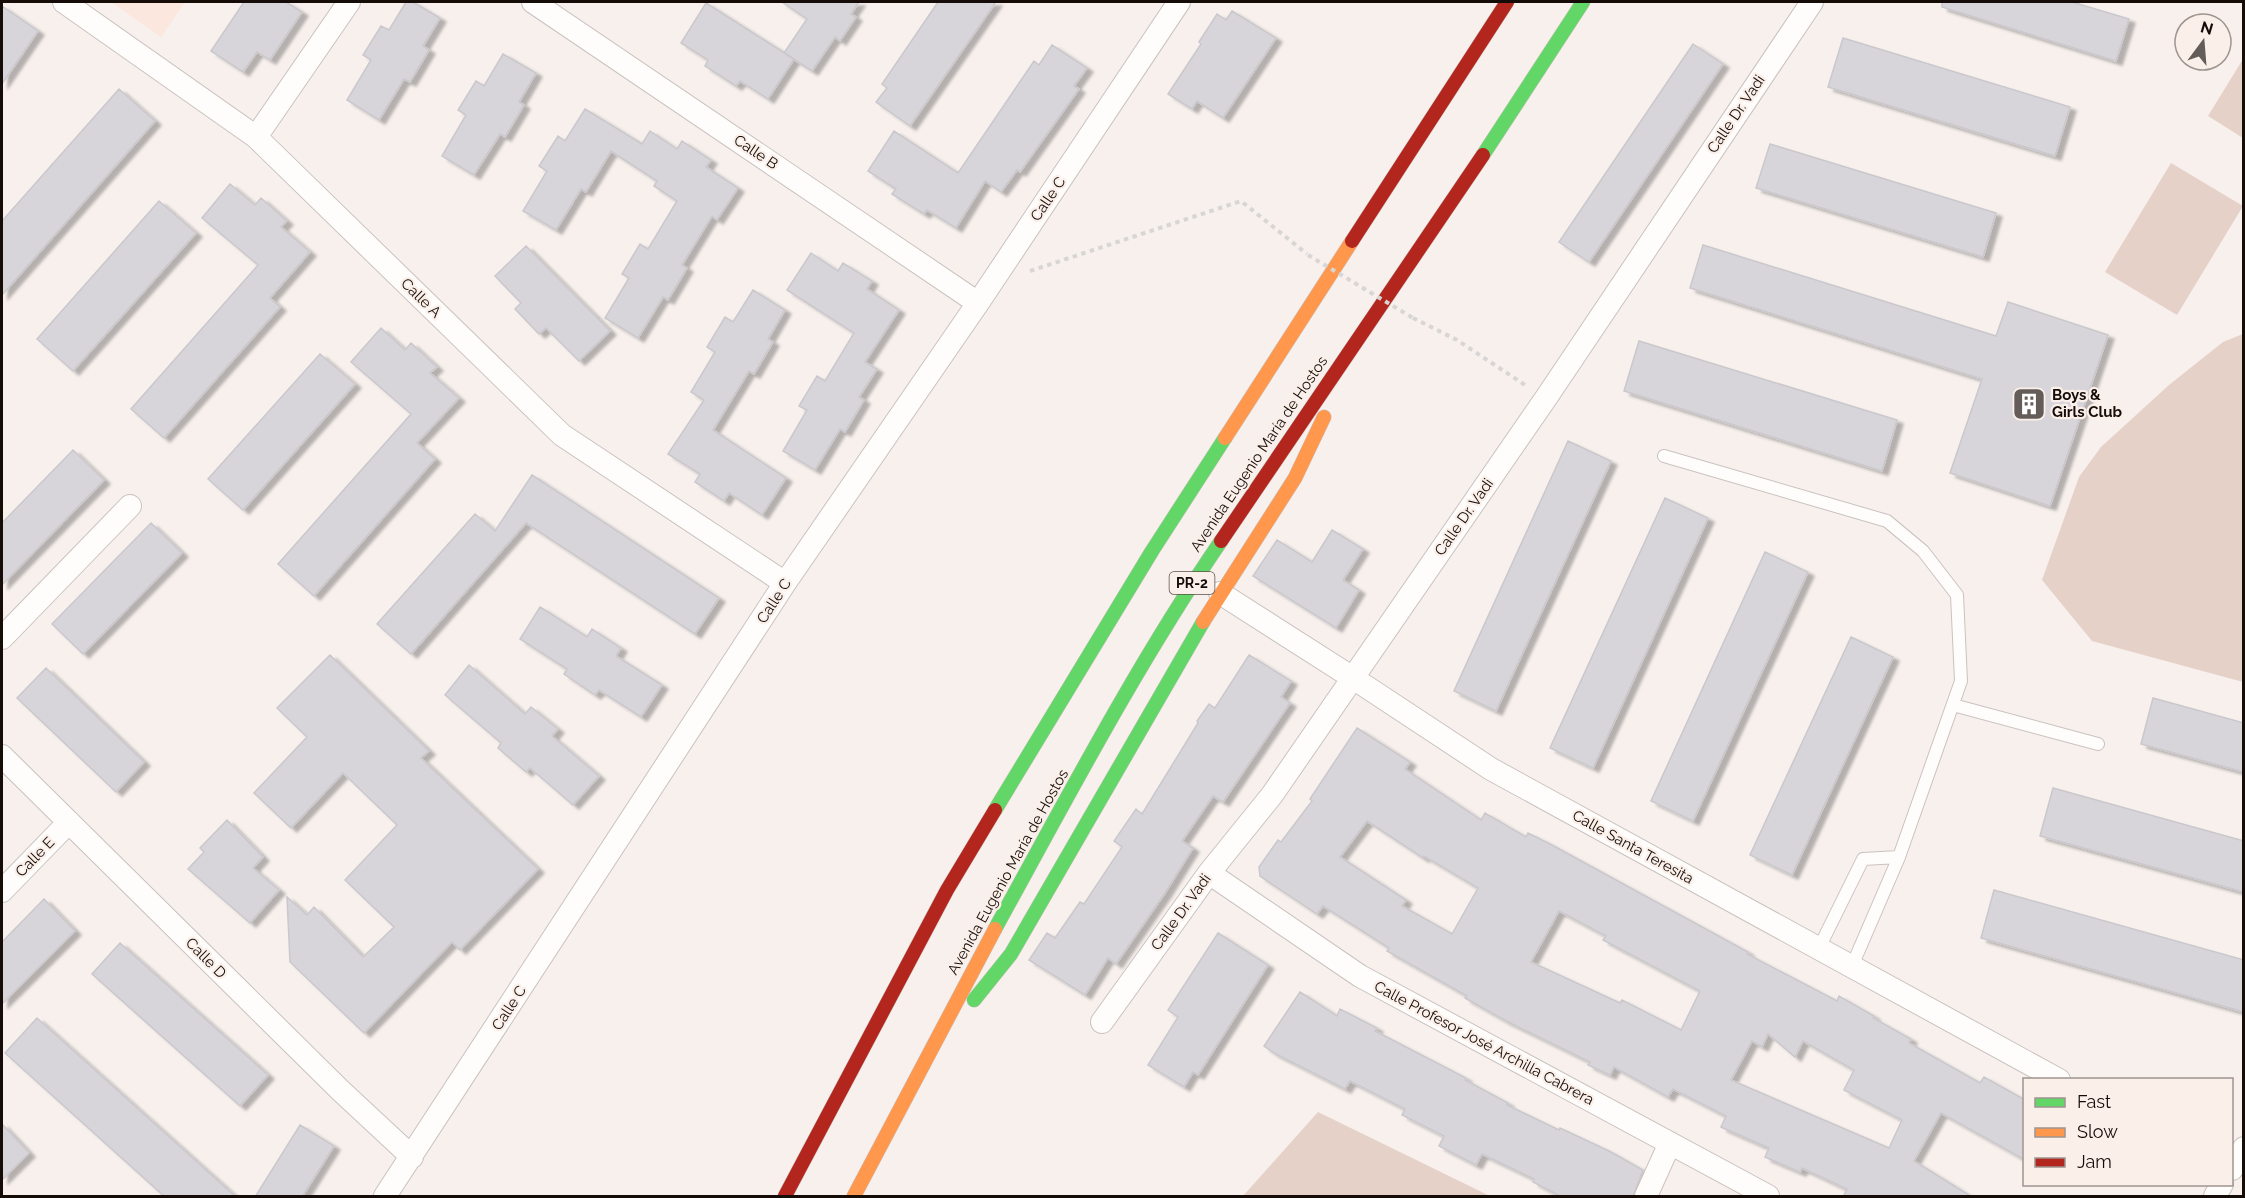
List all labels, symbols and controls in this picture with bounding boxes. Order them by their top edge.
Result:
north arrow [2173,12,2233,72]
text: N [2199,17,2215,39]
street label: Calle Dr. Vadi [1703,72,1769,156]
street label: Calle B [731,131,781,173]
street label: Calle C [1027,173,1069,225]
street label: Calle A [397,275,445,321]
street label: Avenida Eugenio María de Hostos [1187,353,1331,555]
building icon: Boys & Girls Club [2011,386,2047,422]
place label: Boys & Girls Club [2052,386,2123,421]
street label: Calle Dr. Vadi [1431,475,1497,559]
road number: PR-2 [1170,572,1214,594]
street label: Calle C [753,575,795,627]
street label: Avenida Eugenio María de Hostos [944,766,1072,978]
street label: Calle Santa Teresita [1569,806,1697,888]
street label: Calle E [12,833,58,881]
street label: Calle Dr. Vadi [1147,870,1215,954]
street label: Calle D [182,934,230,982]
street label: Calle Profesor José Archilla Cabrera [1371,977,1597,1109]
street label: Calle C [488,982,530,1034]
legend [2023,1078,2233,1186]
text: Fast [2077,1091,2111,1112]
text: Slow [2077,1121,2118,1142]
text: Jam [2077,1151,2112,1172]

